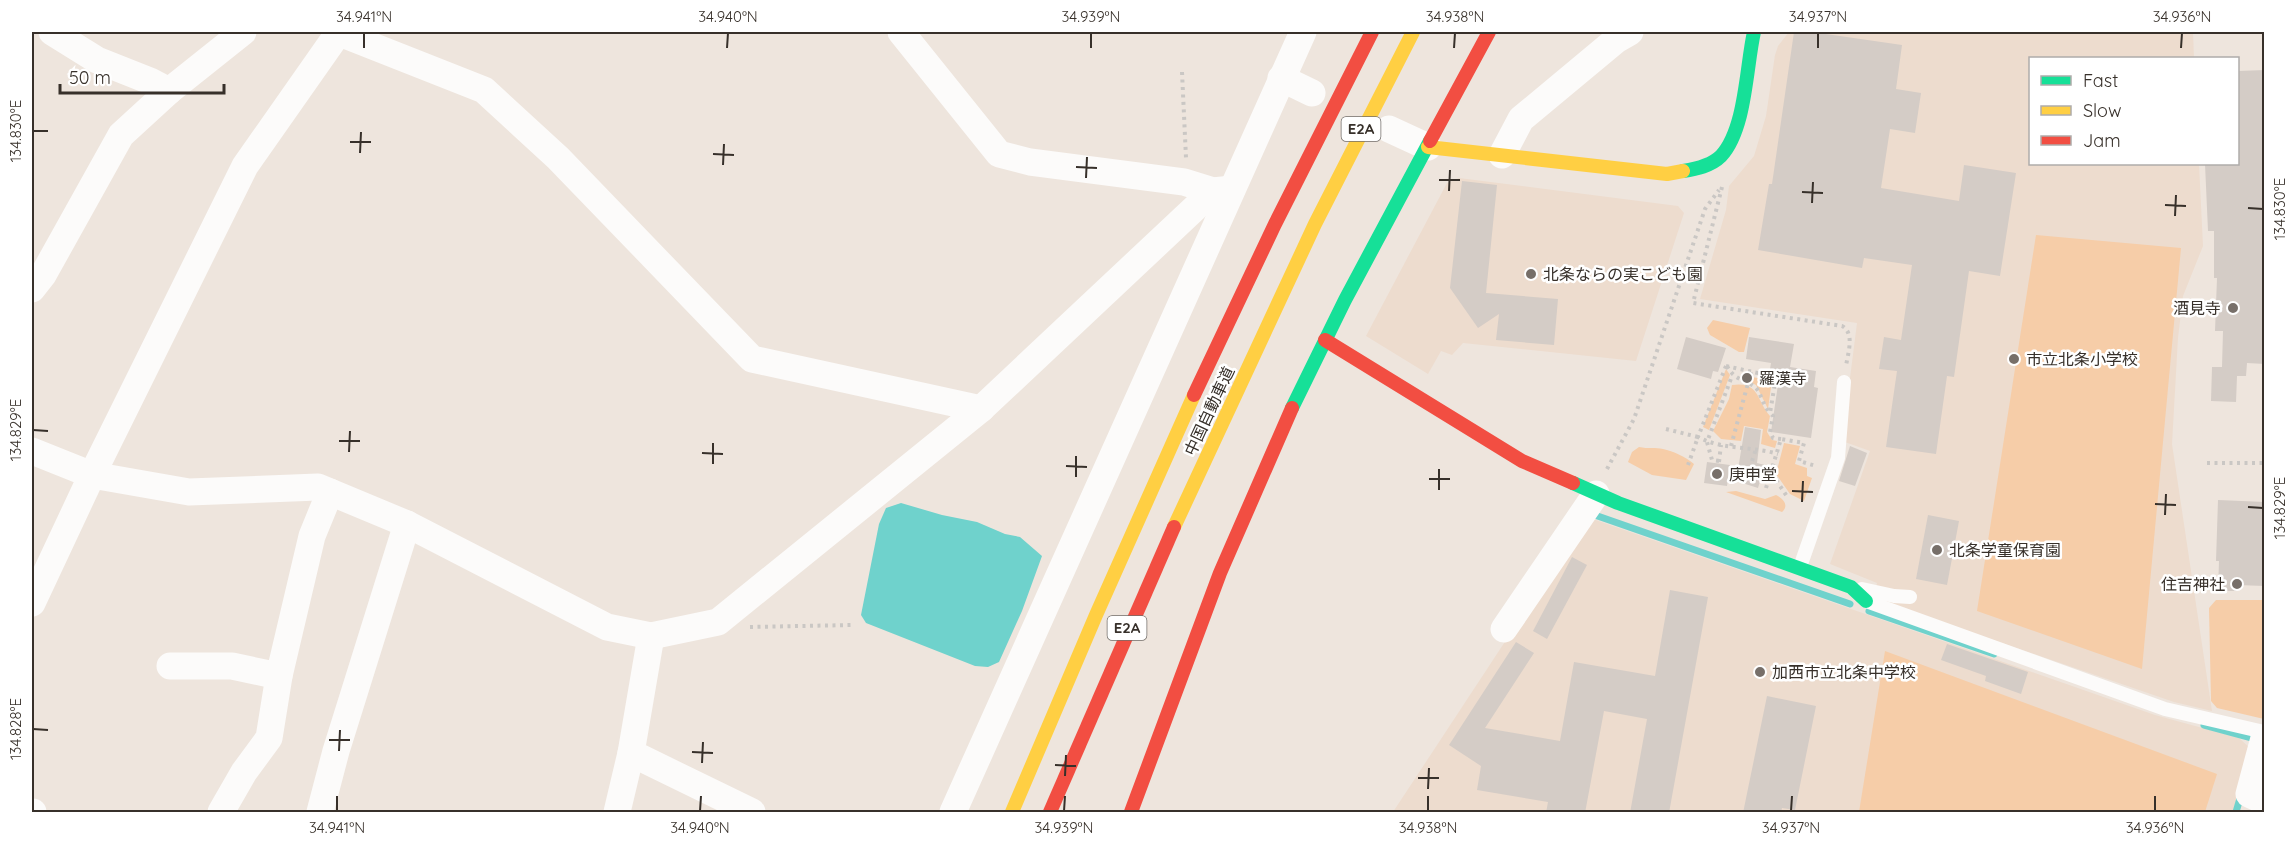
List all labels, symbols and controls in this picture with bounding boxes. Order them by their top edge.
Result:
text: 34.941°N [336,7,392,26]
text: 34.940°N [698,7,758,26]
text: 34.939°N [1062,7,1120,26]
text: 34.938°N [1426,7,1484,26]
text: 34.937°N [1789,7,1847,26]
text: 34.936°N [2153,7,2211,26]
scale bar [60,57,224,95]
legend [2029,57,2239,165]
text: 50 m [69,66,111,89]
text: Fast [2083,69,2118,92]
text: Slow [2083,99,2121,122]
text: 134.830°E [6,100,25,162]
road number: E2A [1342,117,1380,141]
text: Jam [2083,129,2121,152]
text: 134.830°E [2270,178,2289,240]
place label: 北条ならの実こども園 [1543,264,1703,284]
marker: 北条ならの実こども園 [1524,267,1538,281]
place label: 酒見寺 [2173,298,2221,318]
marker: 酒見寺 [2226,301,2240,315]
place label: 市立北条小学校 [2026,349,2138,369]
marker: 市立北条小学校 [2007,352,2021,366]
street label: 中国自動車道 [1180,363,1238,459]
place label: 羅漢寺 [1759,368,1807,388]
marker: 羅漢寺 [1740,371,1754,385]
text: 134.829°E [6,399,25,461]
place label: 庚申堂 [1729,464,1777,484]
marker: 庚申堂 [1710,467,1724,481]
text: 134.829°E [2270,477,2289,539]
place label: 北条学童保育園 [1949,540,2061,560]
marker: 北条学童保育園 [1930,543,1944,557]
place label: 住吉神社 [2161,574,2225,594]
marker: 住吉神社 [2230,577,2244,591]
road number: E2A [1108,616,1146,640]
place label: 加西市立北条中学校 [1772,662,1916,682]
marker: 加西市立北条中学校 [1753,665,1767,679]
text: 134.828°E [6,698,25,760]
text: 34.941°N [309,818,365,837]
text: 34.940°N [670,818,730,837]
text: 34.939°N [1035,818,1093,837]
text: 34.938°N [1399,818,1457,837]
text: 34.937°N [1762,818,1820,837]
text: 34.936°N [2126,818,2184,837]

